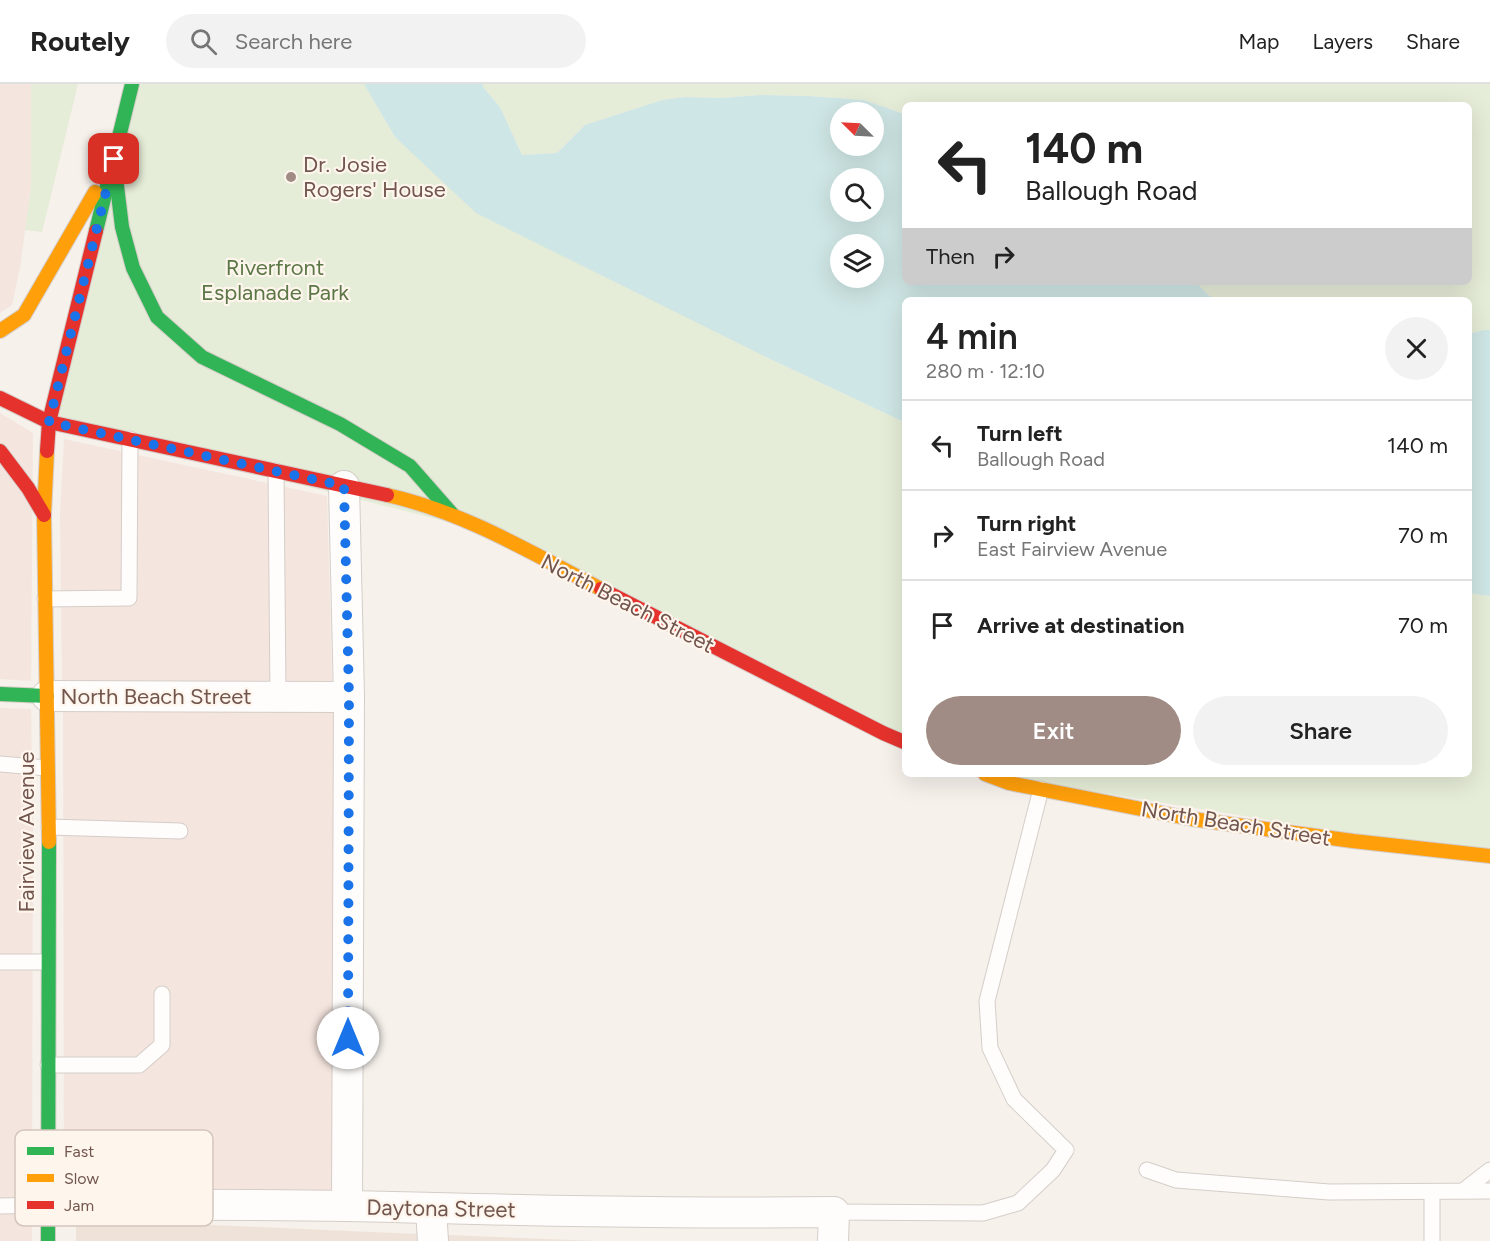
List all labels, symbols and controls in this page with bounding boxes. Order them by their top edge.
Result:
search box [166,14,586,68]
text: Routely [30,24,130,58]
icon: search [187,25,220,58]
text: Search here [235,28,352,55]
text: Map [1239,29,1279,54]
text: Layers [1312,29,1373,54]
text: Share [1406,29,1460,54]
north arrow [830,102,884,156]
map controls [830,102,884,288]
text: 140 m [1025,123,1143,174]
icon: left [926,126,1004,204]
pin [88,133,139,184]
icon: arrive [97,142,130,175]
place label: Dr. Josie Rogers' House [303,151,446,203]
button: search [830,168,884,222]
marker: Dr. Josie Rogers' House [284,170,298,184]
text: Ballough Road [1025,174,1198,207]
button: layers [830,234,884,288]
icon: right [987,240,1020,273]
text: Then [926,243,975,270]
park label: Riverfront Esplanade Park [201,254,349,306]
text: 4 min [926,315,1018,358]
button: close [1385,317,1448,380]
text: 280 m · 12:10 [926,359,1045,383]
text: Turn left [977,420,1063,447]
icon: left [926,429,959,462]
text: 140 m [1387,432,1448,459]
text: Ballough Road [977,447,1105,471]
text: Turn right [977,510,1076,537]
icon: right [926,519,959,552]
text: 70 m [1398,522,1448,549]
text: East Fairview Avenue [977,537,1167,561]
street label: North Beach Street [536,548,719,659]
icon: arrive [926,609,959,642]
text: Arrive at destination [977,612,1185,639]
text: 70 m [1398,612,1448,639]
street label: North Beach Street [60,683,252,710]
button: Exit [926,696,1181,765]
button: Share [1193,696,1448,765]
street label: Fairview Avenue [13,752,40,912]
street label: North Beach Street [1139,795,1332,852]
position arrow [316,1006,380,1070]
legend [15,1130,213,1226]
text: Fast [64,1142,94,1161]
text: Slow [64,1169,99,1188]
street label: Daytona Street [366,1194,516,1223]
text: Jam [64,1196,94,1215]

